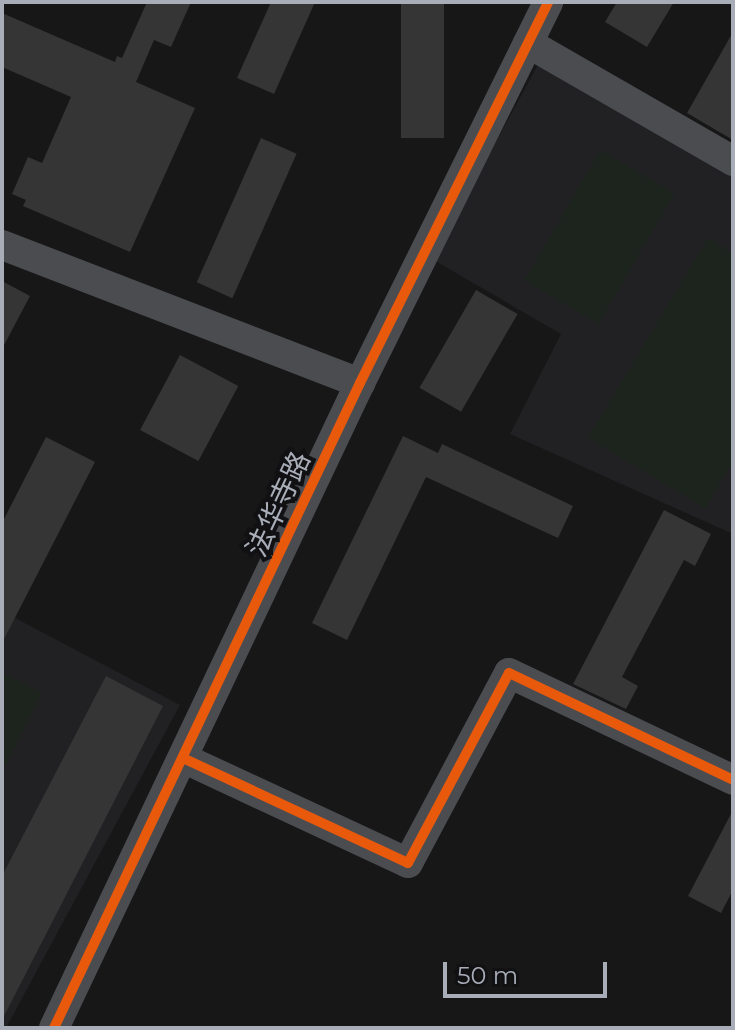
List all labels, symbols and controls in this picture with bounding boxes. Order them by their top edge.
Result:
street label: 法华寺路 [239,446,317,562]
scale bar [447,946,611,996]
text: 50 m [457,961,518,990]

